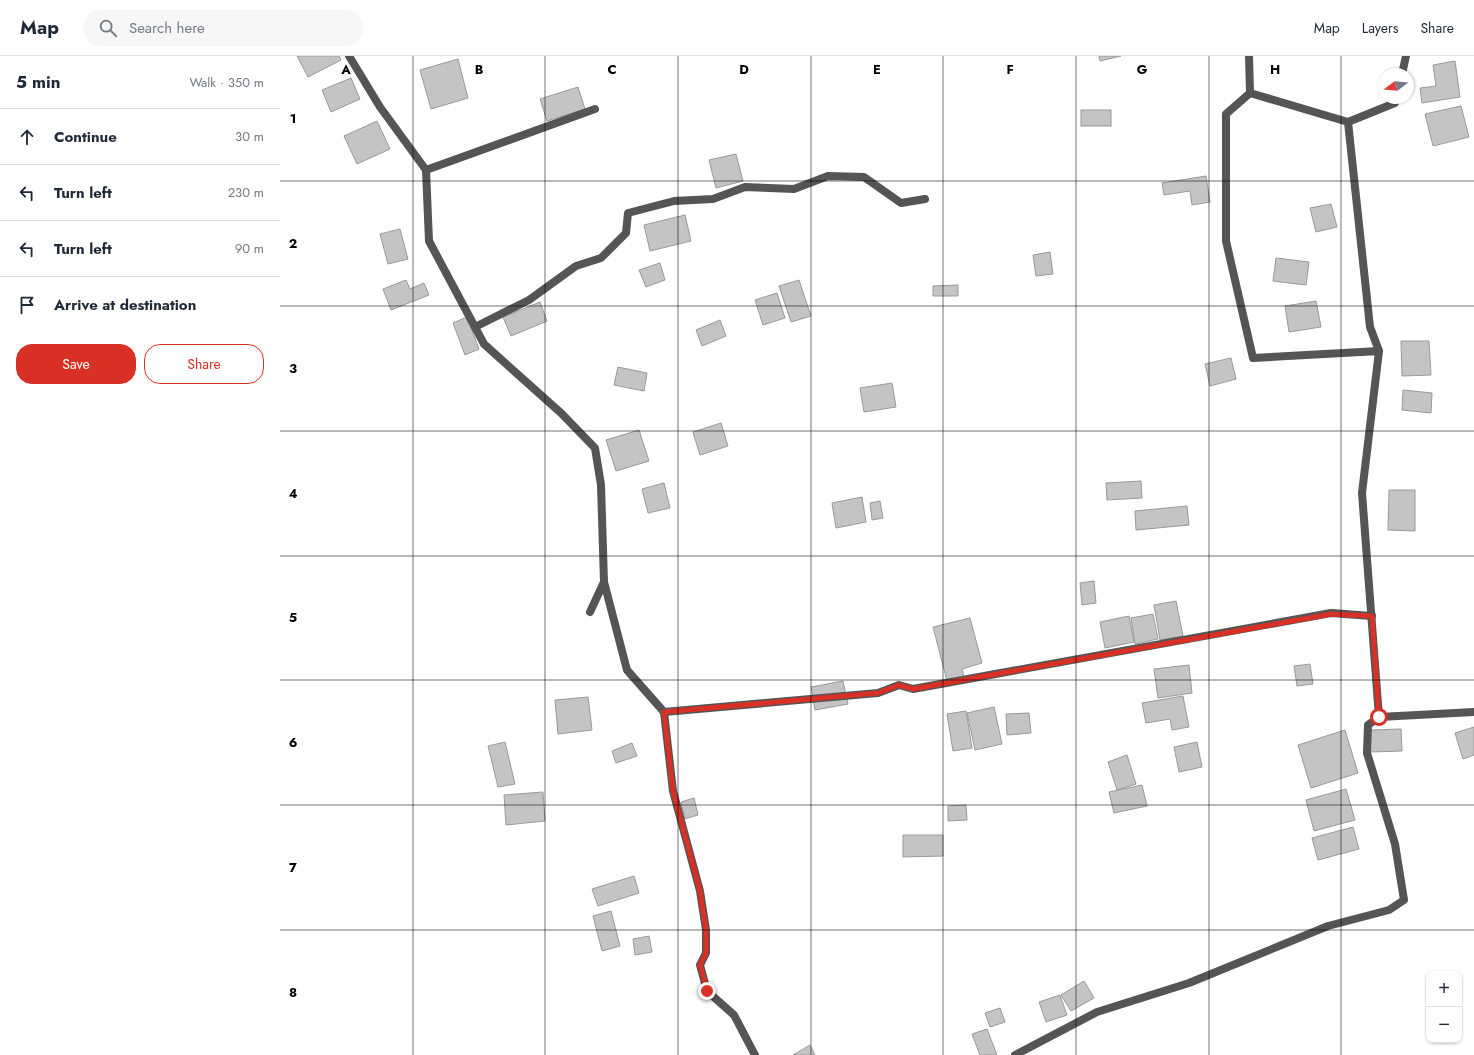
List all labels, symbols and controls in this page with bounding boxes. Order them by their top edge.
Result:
search box [83,10,363,46]
text: Map [20,14,59,41]
icon: search [97,17,119,39]
text: Search here [129,17,205,39]
text: Map [1314,18,1340,38]
text: Layers [1362,18,1398,38]
text: Share [1420,18,1454,38]
text: A [340,60,351,79]
text: B [475,60,484,79]
text: C [607,60,617,79]
text: D [739,60,749,79]
text: E [873,60,881,79]
text: F [1006,60,1014,79]
text: G [1137,60,1148,79]
text: H [1270,60,1280,79]
north arrow [1378,68,1414,104]
text: 5 min [16,70,60,94]
text: Walk · 350 m [189,73,264,92]
text: 1 [290,109,296,128]
icon: ahead [16,126,38,148]
text: Continue [54,126,117,148]
text: 30 m [235,127,264,146]
icon: left [16,182,38,204]
text: Turn left [54,182,112,204]
text: 230 m [228,183,264,202]
text: 2 [289,234,297,253]
icon: left [16,238,38,260]
text: Turn left [54,238,112,260]
text: 90 m [235,239,264,258]
icon: arrive [16,294,38,316]
text: Arrive at destination [54,294,196,316]
button: Save [16,344,136,384]
button: Share [144,344,264,384]
text: 3 [289,359,297,378]
text: 4 [288,484,298,503]
text: 5 [289,608,297,627]
route start [1370,708,1388,726]
text: 6 [289,733,298,752]
text: 7 [289,858,297,877]
map controls [1426,971,1462,1043]
button: + [1426,971,1462,1007]
route end [698,982,716,1000]
text: 8 [289,983,297,1002]
button: − [1426,1007,1462,1043]

